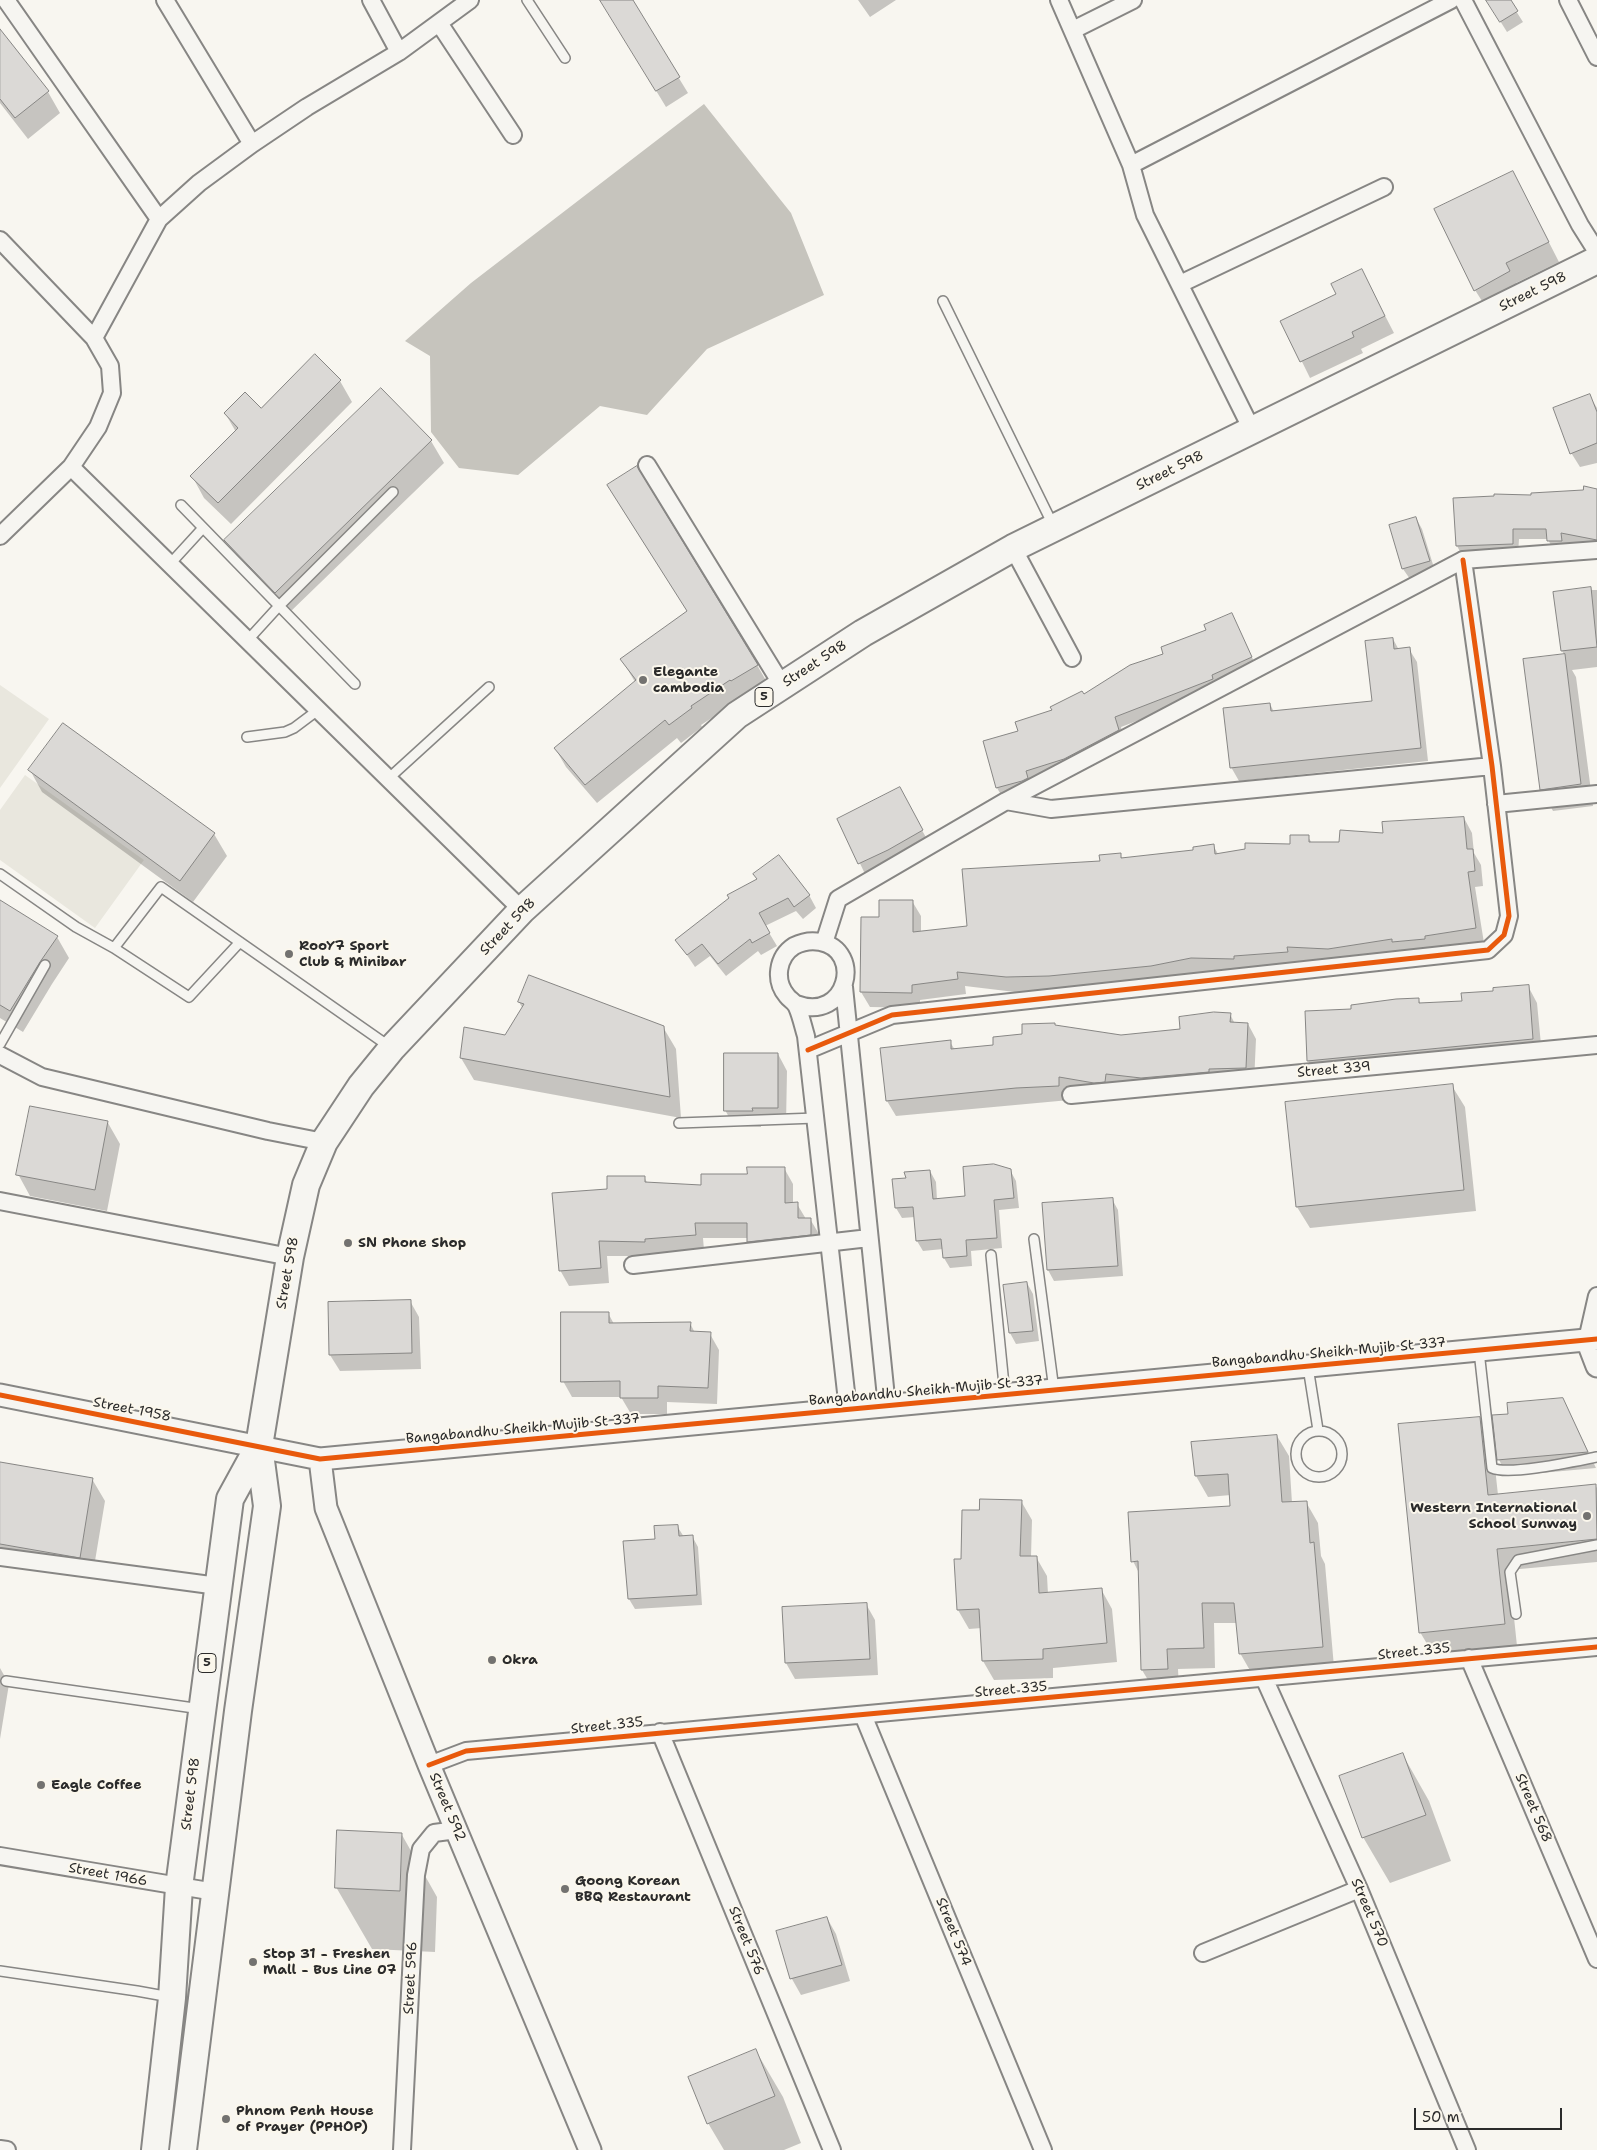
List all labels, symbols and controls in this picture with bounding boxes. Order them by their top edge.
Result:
street label: Street 598 [1496,268,1570,316]
street label: Street 598 [1133,447,1207,495]
street label: Street 598 [780,637,850,691]
place label: Elegante cambodia [653,664,724,696]
marker: Elegante cambodia [637,674,649,686]
road number: 5 [755,688,773,706]
street label: Street 598 [477,895,539,959]
place label: RooY7 Sport Club & Minibar [299,938,406,970]
marker: RooY7 Sport Club & Minibar [283,948,295,960]
street label: Street 339 [1297,1058,1371,1082]
street label: Street 598 [273,1235,303,1311]
place label: SN Phone Shop [358,1235,466,1251]
marker: SN Phone Shop [342,1237,354,1249]
street label: Bangabandhu Sheikh Mujib St 337 [1211,1334,1447,1372]
street label: Bangabandhu Sheikh Mujib St 337 [808,1372,1044,1410]
street label: Street 1958 [92,1394,172,1426]
street label: Bangabandhu Sheikh Mujib St 337 [405,1410,641,1448]
place label: Western International School Sunway [1410,1500,1577,1532]
marker: Western International School Sunway [1581,1510,1593,1522]
street label: Street 335 [1377,1640,1451,1664]
place label: Okra [502,1652,538,1668]
road number: 5 [198,1654,216,1672]
marker: Okra [486,1654,498,1666]
street label: Street 335 [974,1678,1048,1702]
street label: Street 335 [570,1714,644,1738]
street label: Street 598 [178,1757,204,1831]
street label: Street 592 [425,1770,469,1844]
street label: Street 568 [1511,1771,1555,1845]
place label: Eagle Coffee [51,1777,142,1793]
marker: Eagle Coffee [35,1779,47,1791]
street label: Street 1966 [67,1860,149,1890]
place label: Goong Korean BBQ Restaurant [575,1873,691,1905]
street label: Street 570 [1347,1876,1391,1950]
marker: Goong Korean BBQ Restaurant [559,1883,571,1895]
street label: Street 574 [932,1895,974,1969]
street label: Street 576 [725,1904,767,1978]
street label: Street 596 [401,1941,421,2015]
place label: Stop 31 - Freshen Mall - Bus Line 07 [263,1946,396,1978]
marker: Stop 31 - Freshen Mall - Bus Line 07 [247,1956,259,1968]
scale bar [1417,2098,1564,2130]
place label: Phnom Penh House of Prayer (PPHOP) [236,2103,374,2136]
text: 50 m [1422,2107,1460,2127]
marker: Phnom Penh House of Prayer (PPHOP) [220,2113,232,2125]

